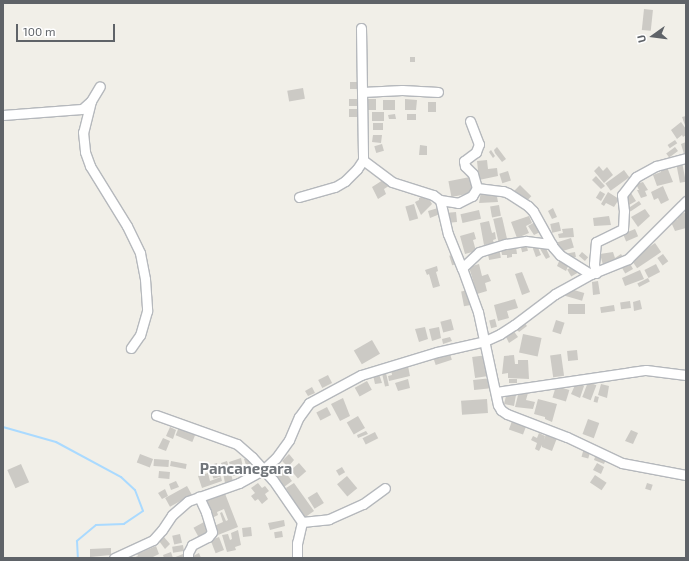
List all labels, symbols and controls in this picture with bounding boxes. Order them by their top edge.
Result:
scale bar [18,16,117,42]
north arrow [633,16,673,56]
text: 100 m [23,24,55,38]
text: U [634,34,648,44]
district label: Pancanegara [200,460,292,478]

